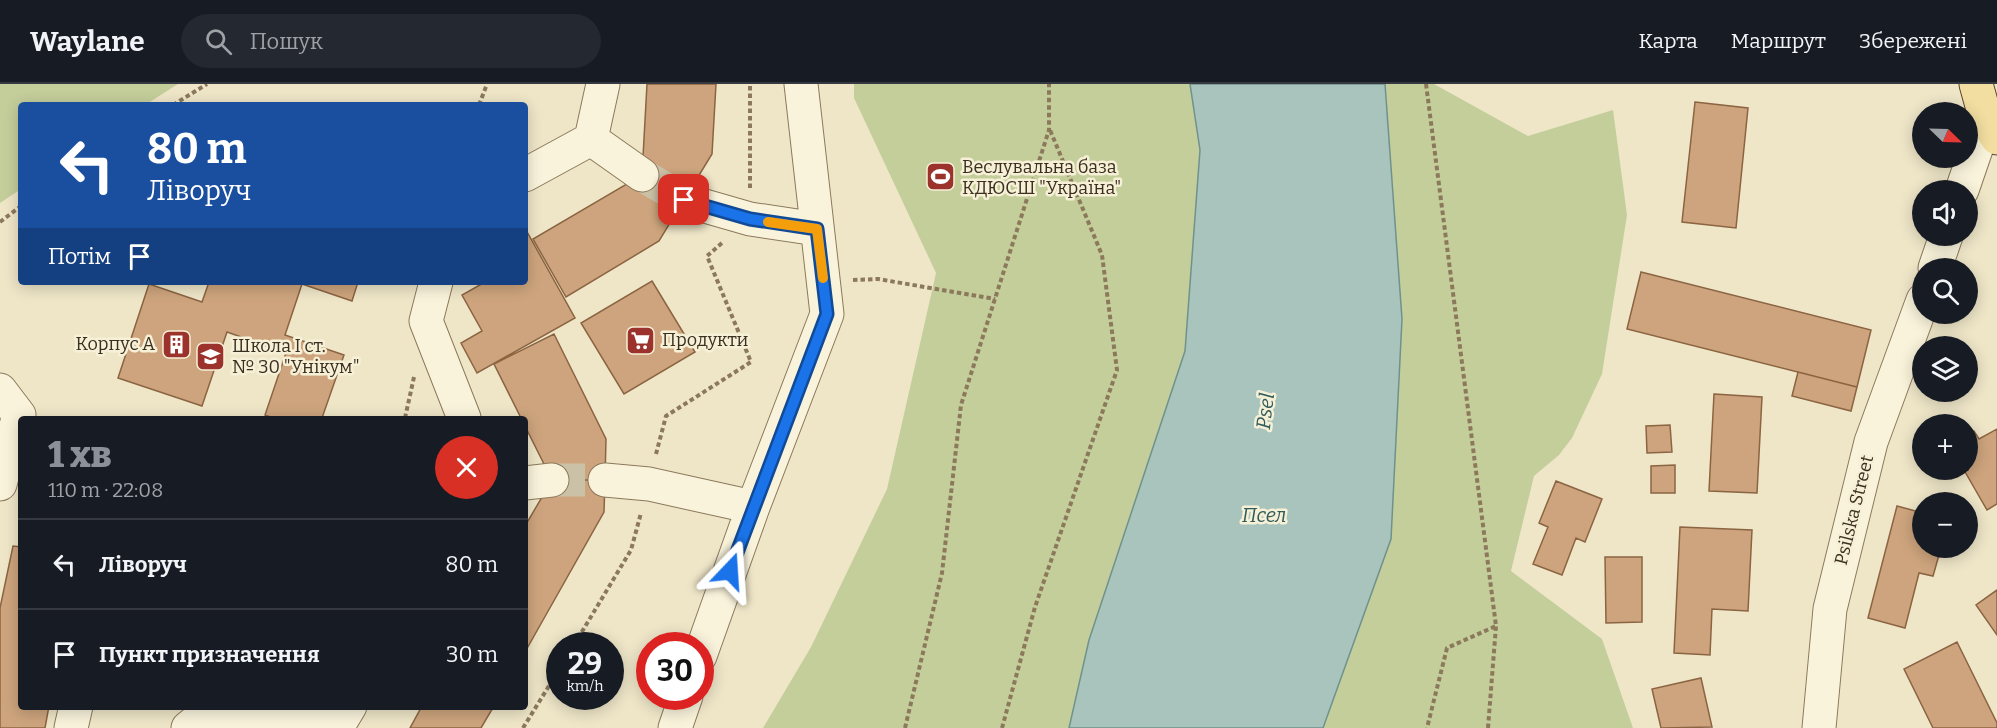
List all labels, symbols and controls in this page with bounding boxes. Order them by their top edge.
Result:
search box [181,14,601,68]
text: Waylane [30,25,145,58]
icon: search [202,25,235,58]
text: Пошук [250,28,323,55]
text: Карта [1639,28,1698,54]
text: Маршрут [1731,28,1826,54]
text: Збережені [1859,28,1967,54]
north arrow [1912,102,1978,168]
map controls [1912,102,1978,558]
text: 80 m [147,124,247,174]
icon: left [48,126,126,204]
place label: Веслувальна база КДЮСШ "Україна" [962,156,1121,199]
sports icon: Веслувальна база КДЮСШ "Україна" [925,161,957,193]
pin [658,174,709,225]
text: Ліворуч [147,175,251,207]
button: sound [1912,180,1978,246]
icon: arrive [667,183,700,216]
icon: arrive [123,240,156,273]
text: Потім [48,243,111,270]
button: search [1912,258,1978,324]
supermarket icon: Продукти [625,324,657,356]
building icon: Корпус А [160,328,192,360]
place label: Продукти [662,329,748,351]
place label: Корпус А [75,333,155,355]
place label: Школа І ст. № 30 "Унікум" [232,335,360,378]
button: layers [1912,336,1978,402]
school or university icon: Школа І ст. № 30 "Унікум" [195,340,227,372]
water label: Psel [1251,392,1279,430]
button: + [1912,414,1978,480]
text: 1 хв [48,433,111,477]
button: close [435,436,498,499]
street label: Psilska Street [1830,452,1878,567]
text: 110 m · 22:08 [48,478,163,502]
button: − [1912,492,1978,558]
water label: Псел [1242,503,1286,527]
position arrow [698,539,762,603]
icon: left [48,548,81,581]
text: Ліворуч [99,551,187,578]
text: 80 m [445,551,498,578]
speed limit sign: 30 [636,632,714,710]
icon: arrive [48,638,81,671]
text: Пункт призначення [99,641,320,668]
text: 30 m [446,641,498,668]
text: 29 [568,646,602,682]
text: km/h [566,677,604,695]

